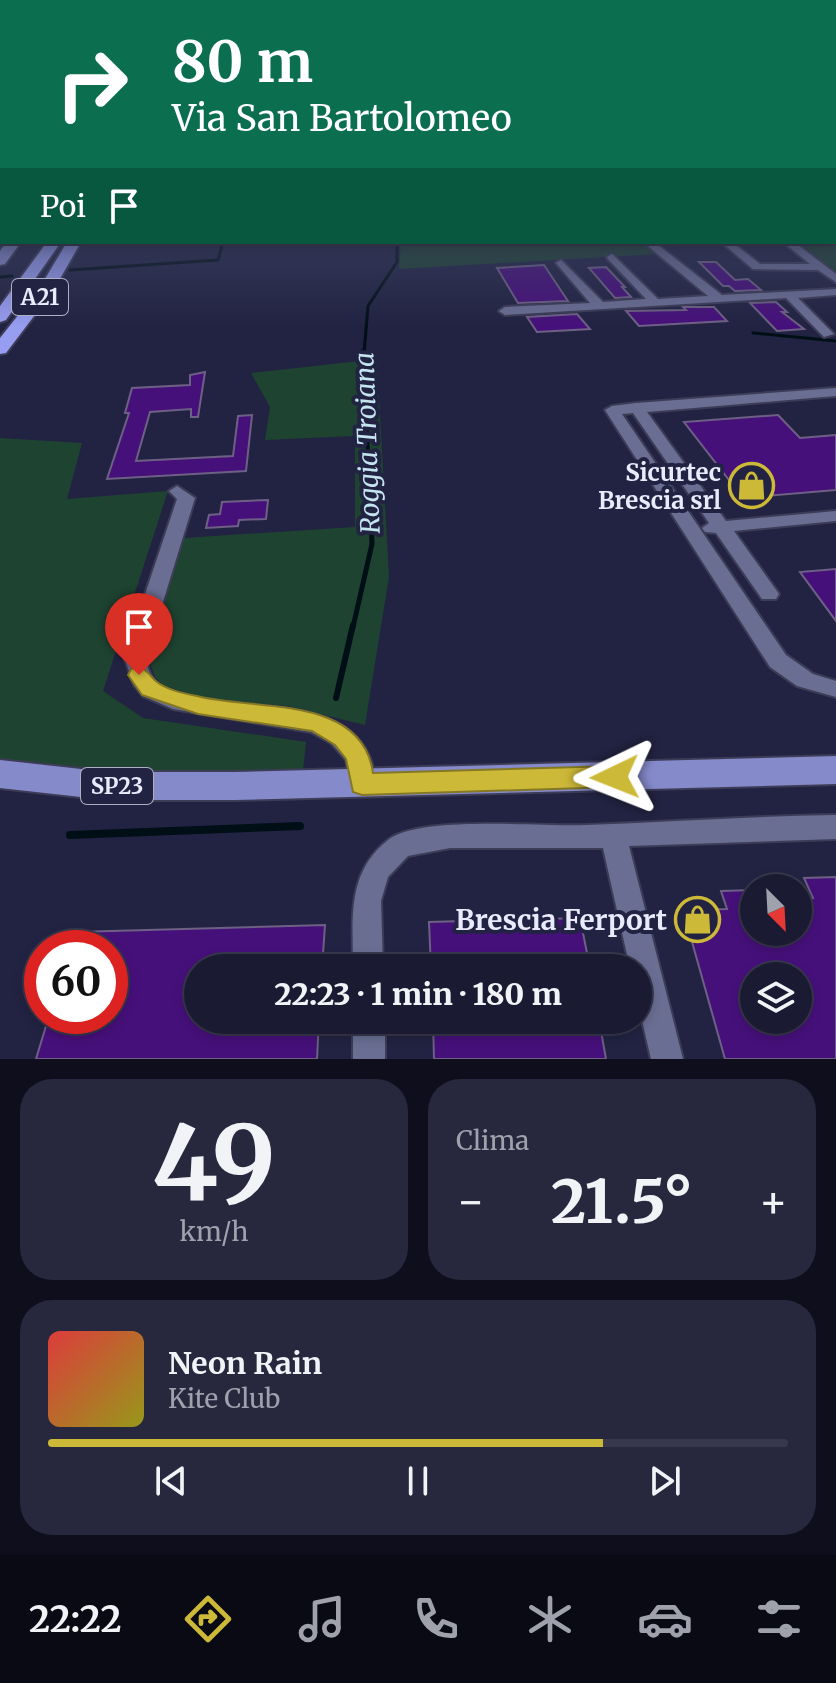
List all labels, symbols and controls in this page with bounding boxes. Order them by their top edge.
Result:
text: 80 m [172,27,313,97]
icon: right [40,32,144,136]
text: Via San Bartolomeo [172,96,512,141]
icon: arrive [102,184,146,228]
text: Poi [40,187,86,225]
road number: A21 [12,279,68,315]
water label: Roggia Troiana [347,352,387,534]
place label: Sicurtec Brescia srl [598,457,721,516]
shop icon: Sicurtec Brescia srl [728,462,776,510]
pin [105,593,173,675]
icon: arrive [117,605,161,649]
position arrow [573,735,657,819]
road number: SP23 [81,768,153,804]
north arrow [740,874,812,946]
map controls [740,874,812,1034]
shop icon: Brescia Ferport [674,896,722,944]
place label: Brescia Ferport [455,902,667,938]
speed limit sign: 60 [24,930,128,1034]
button: layers [740,962,812,1034]
text: 22:23 · 1 min · 180 m [274,975,562,1013]
text: 49 [152,1098,276,1228]
text: Clima [456,1124,529,1157]
text: 21.5° [551,1164,693,1239]
text: − [456,1174,485,1229]
text: + [759,1174,788,1229]
text: km/h [180,1215,248,1248]
text: Neon Rain [168,1344,322,1382]
text: Kite Club [168,1382,280,1415]
icon: previous [149,1459,193,1503]
icon: pause [396,1459,440,1503]
icon: next [643,1459,687,1503]
icon: directions [180,1591,236,1647]
icon: music [294,1591,350,1647]
icon: phone [408,1591,464,1647]
icon: climate [522,1591,578,1647]
icon: car [637,1591,693,1647]
icon: filters [751,1591,807,1647]
text: 22:22 [29,1597,122,1642]

